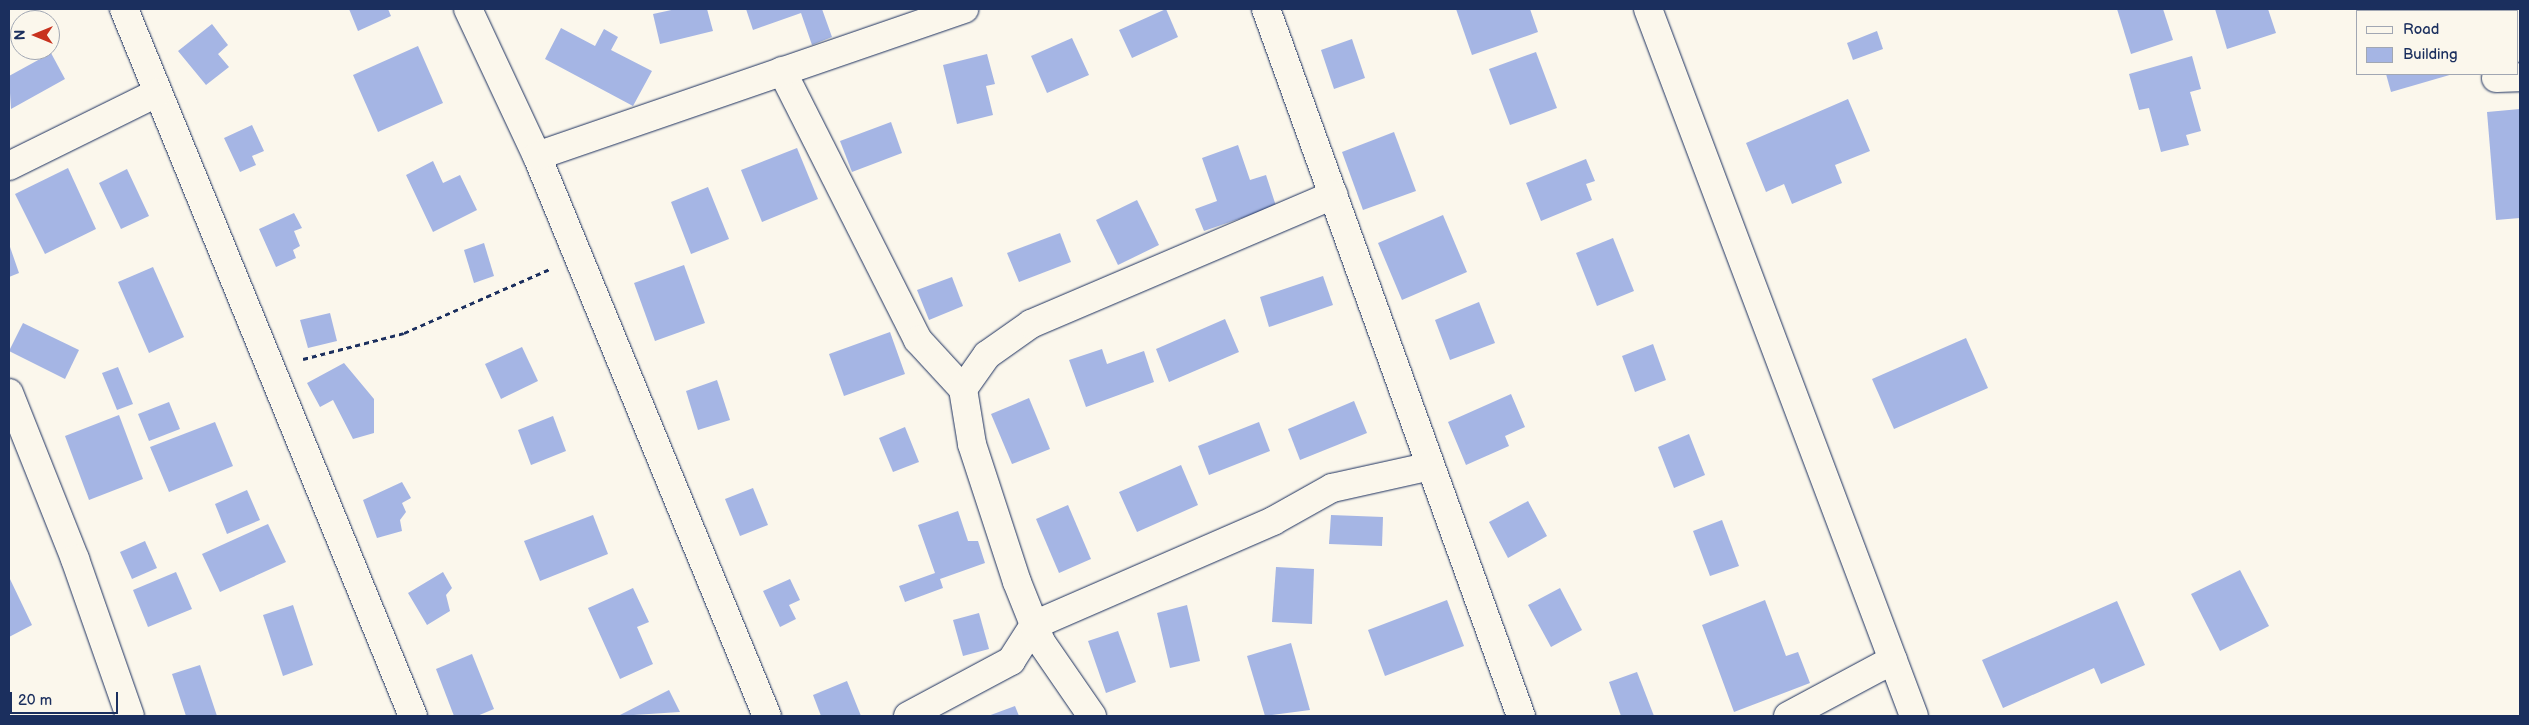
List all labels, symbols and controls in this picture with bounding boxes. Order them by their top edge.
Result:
north arrow [10,10,60,60]
legend [2356,10,2519,75]
text: Road [2403,20,2439,39]
text: N [12,30,29,40]
text: Building [2403,45,2458,64]
scale bar [12,682,120,714]
text: 20 m [18,691,52,710]

